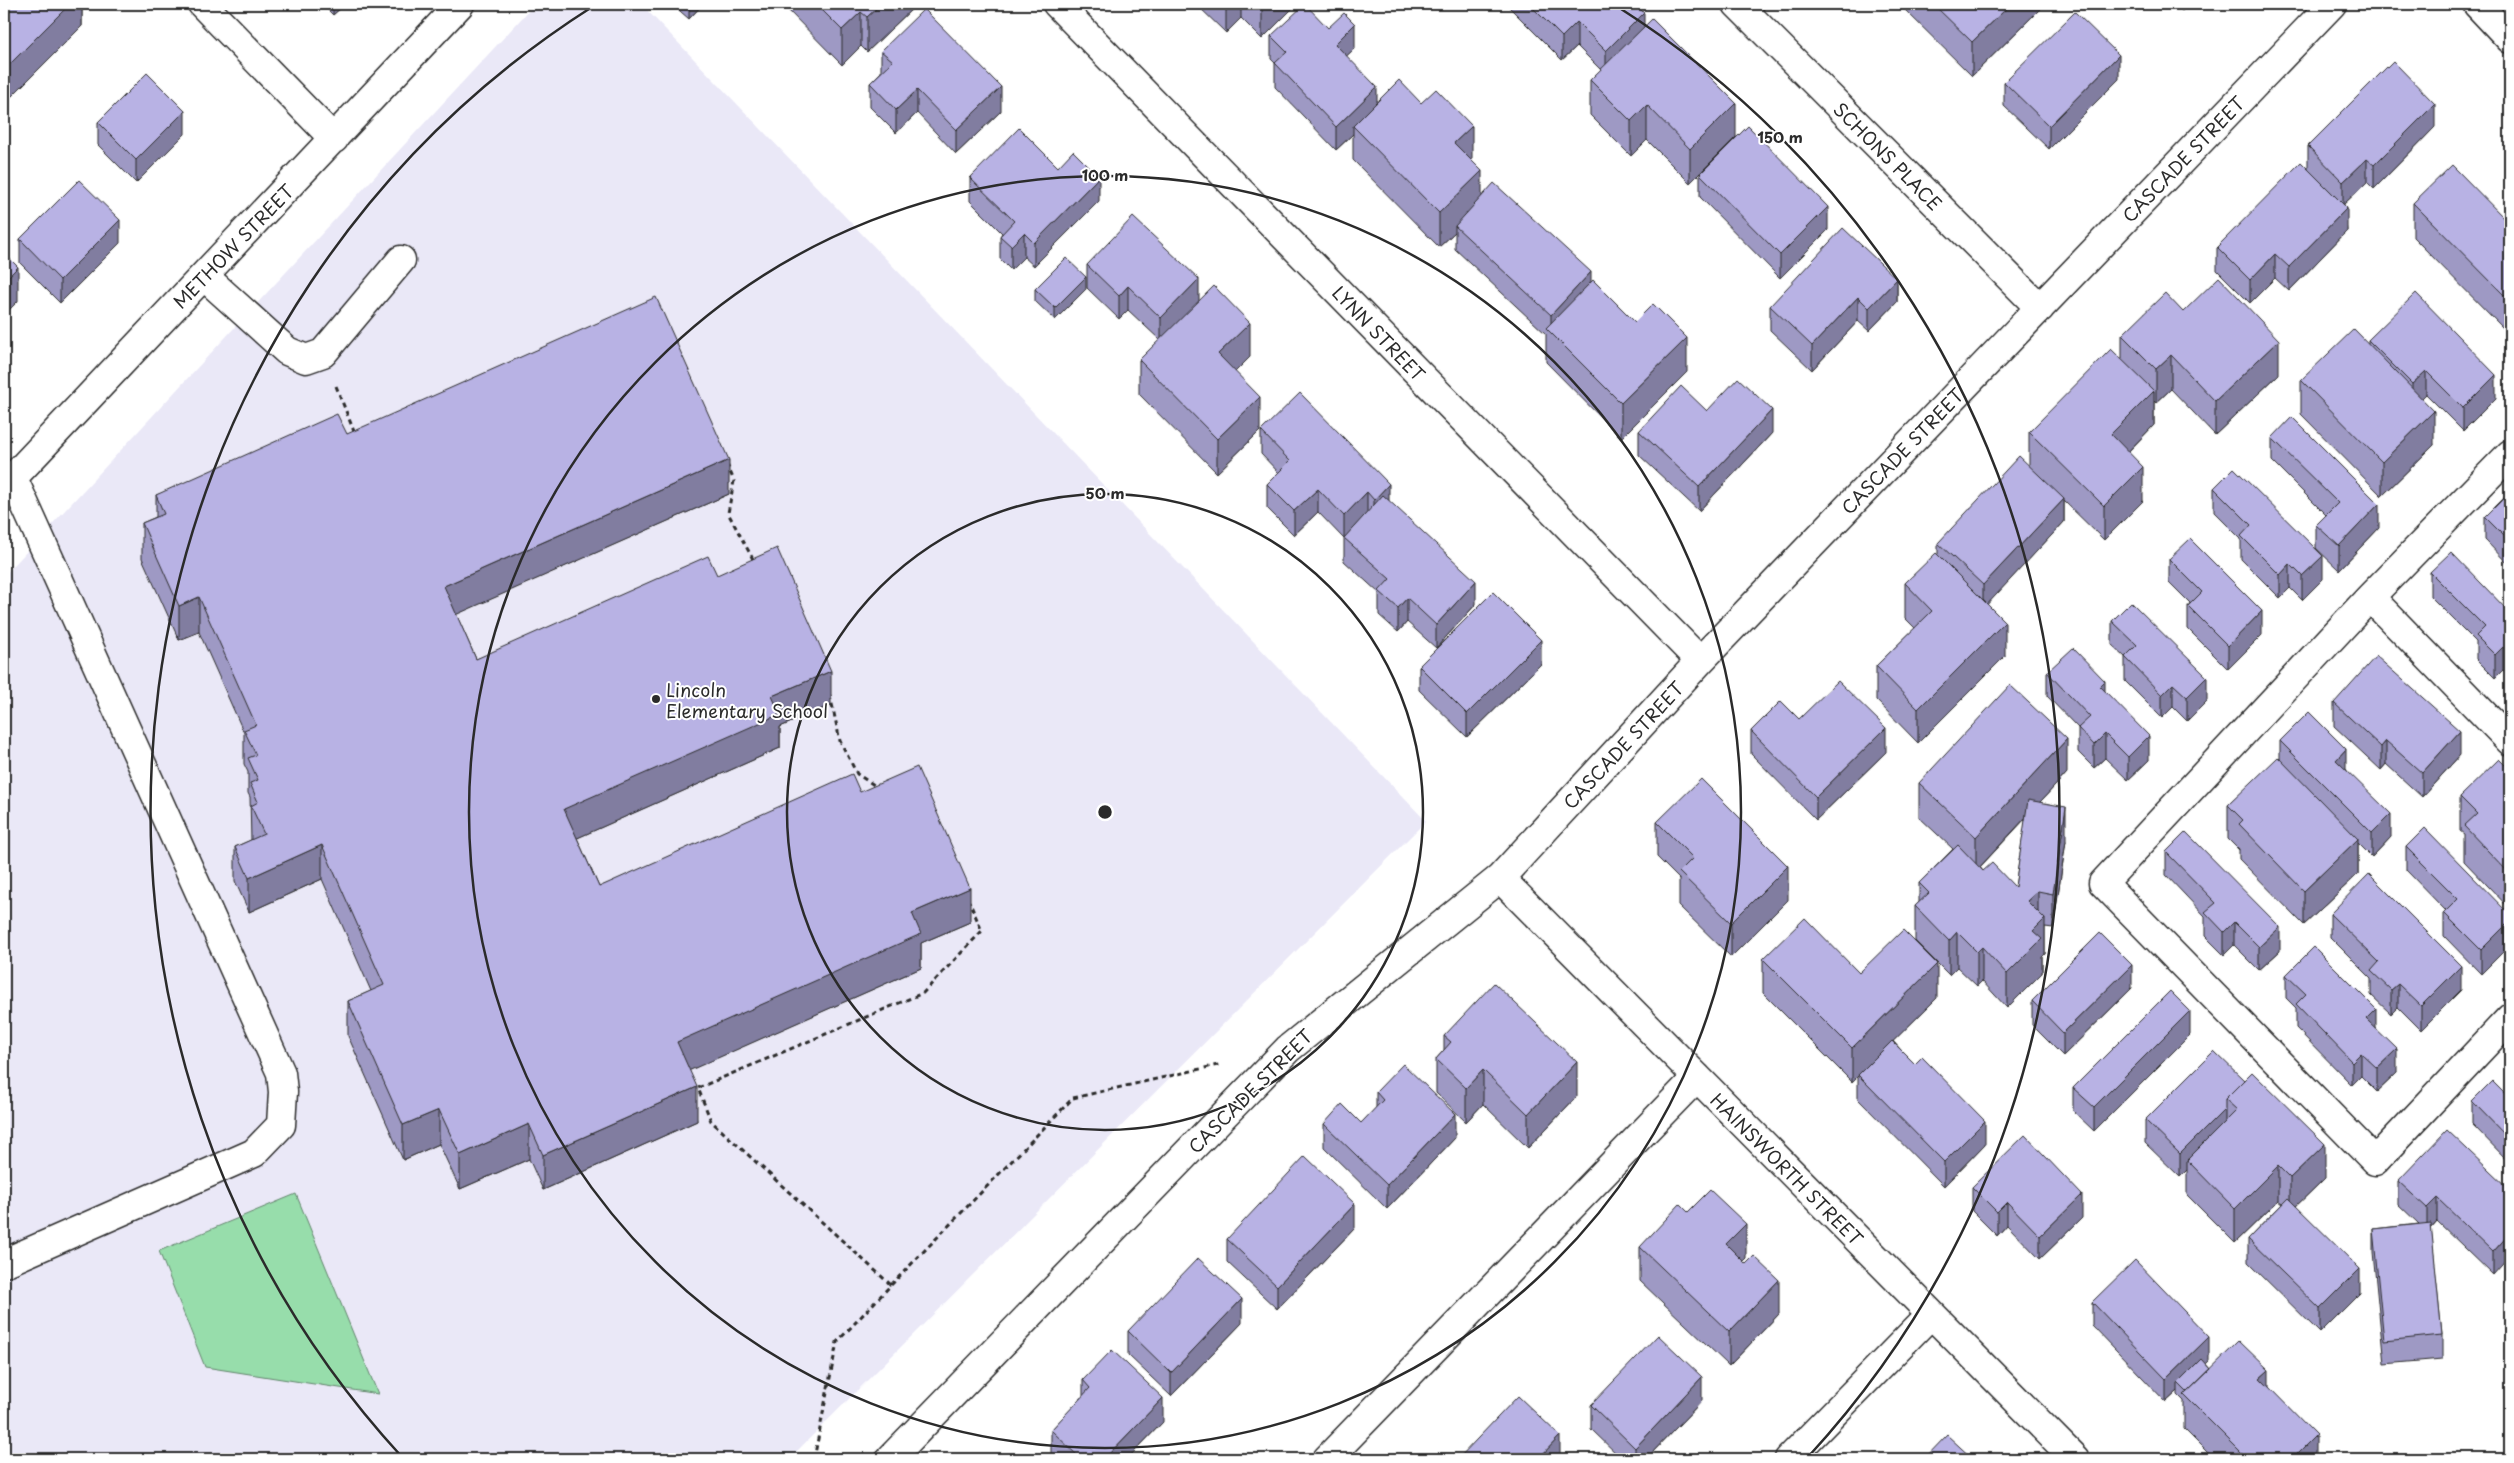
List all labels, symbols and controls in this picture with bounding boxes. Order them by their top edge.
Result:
street label: CASCADE STREET [2116,89,2251,228]
street label: SCHONS PLACE [1828,96,1948,216]
text: 150 m [1757,125,1803,148]
text: 100 m [1082,163,1128,186]
street label: METHOW STREET [166,177,300,314]
street label: LYNN STREET [1327,279,1431,387]
street label: CASCADE STREET [1835,381,1970,520]
text: 50 m [1086,481,1124,504]
street label: CASCADE STREET [1556,675,1690,815]
place label: Lincoln Elementary School [666,676,828,724]
marker: Lincoln Elementary School [650,693,662,705]
centre of rings [1096,803,1114,821]
street label: CASCADE STREET [1182,1022,1319,1159]
street label: HAINSWORTH STREET [1705,1087,1870,1252]

